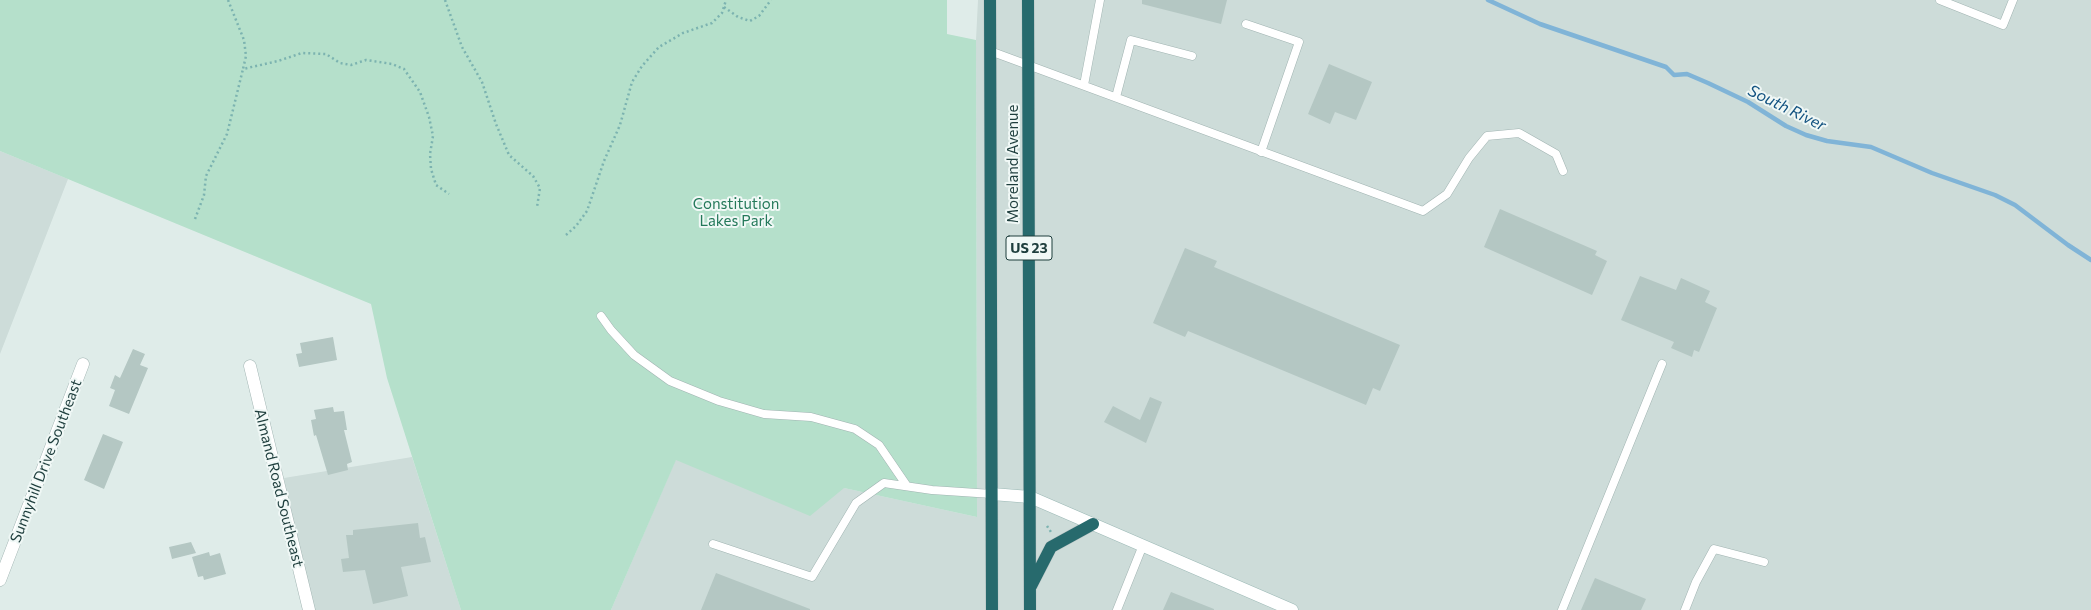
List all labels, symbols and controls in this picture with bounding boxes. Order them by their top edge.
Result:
water label: South River [1745,81,1829,135]
street label: Moreland Avenue [1004,105,1022,223]
park label: Constitution Lakes Park [693,195,779,230]
road number: US 23 [1006,236,1052,260]
street label: Sunnyhill Drive Southeast [6,377,86,545]
street label: Almand Road Southeast [251,407,307,569]

